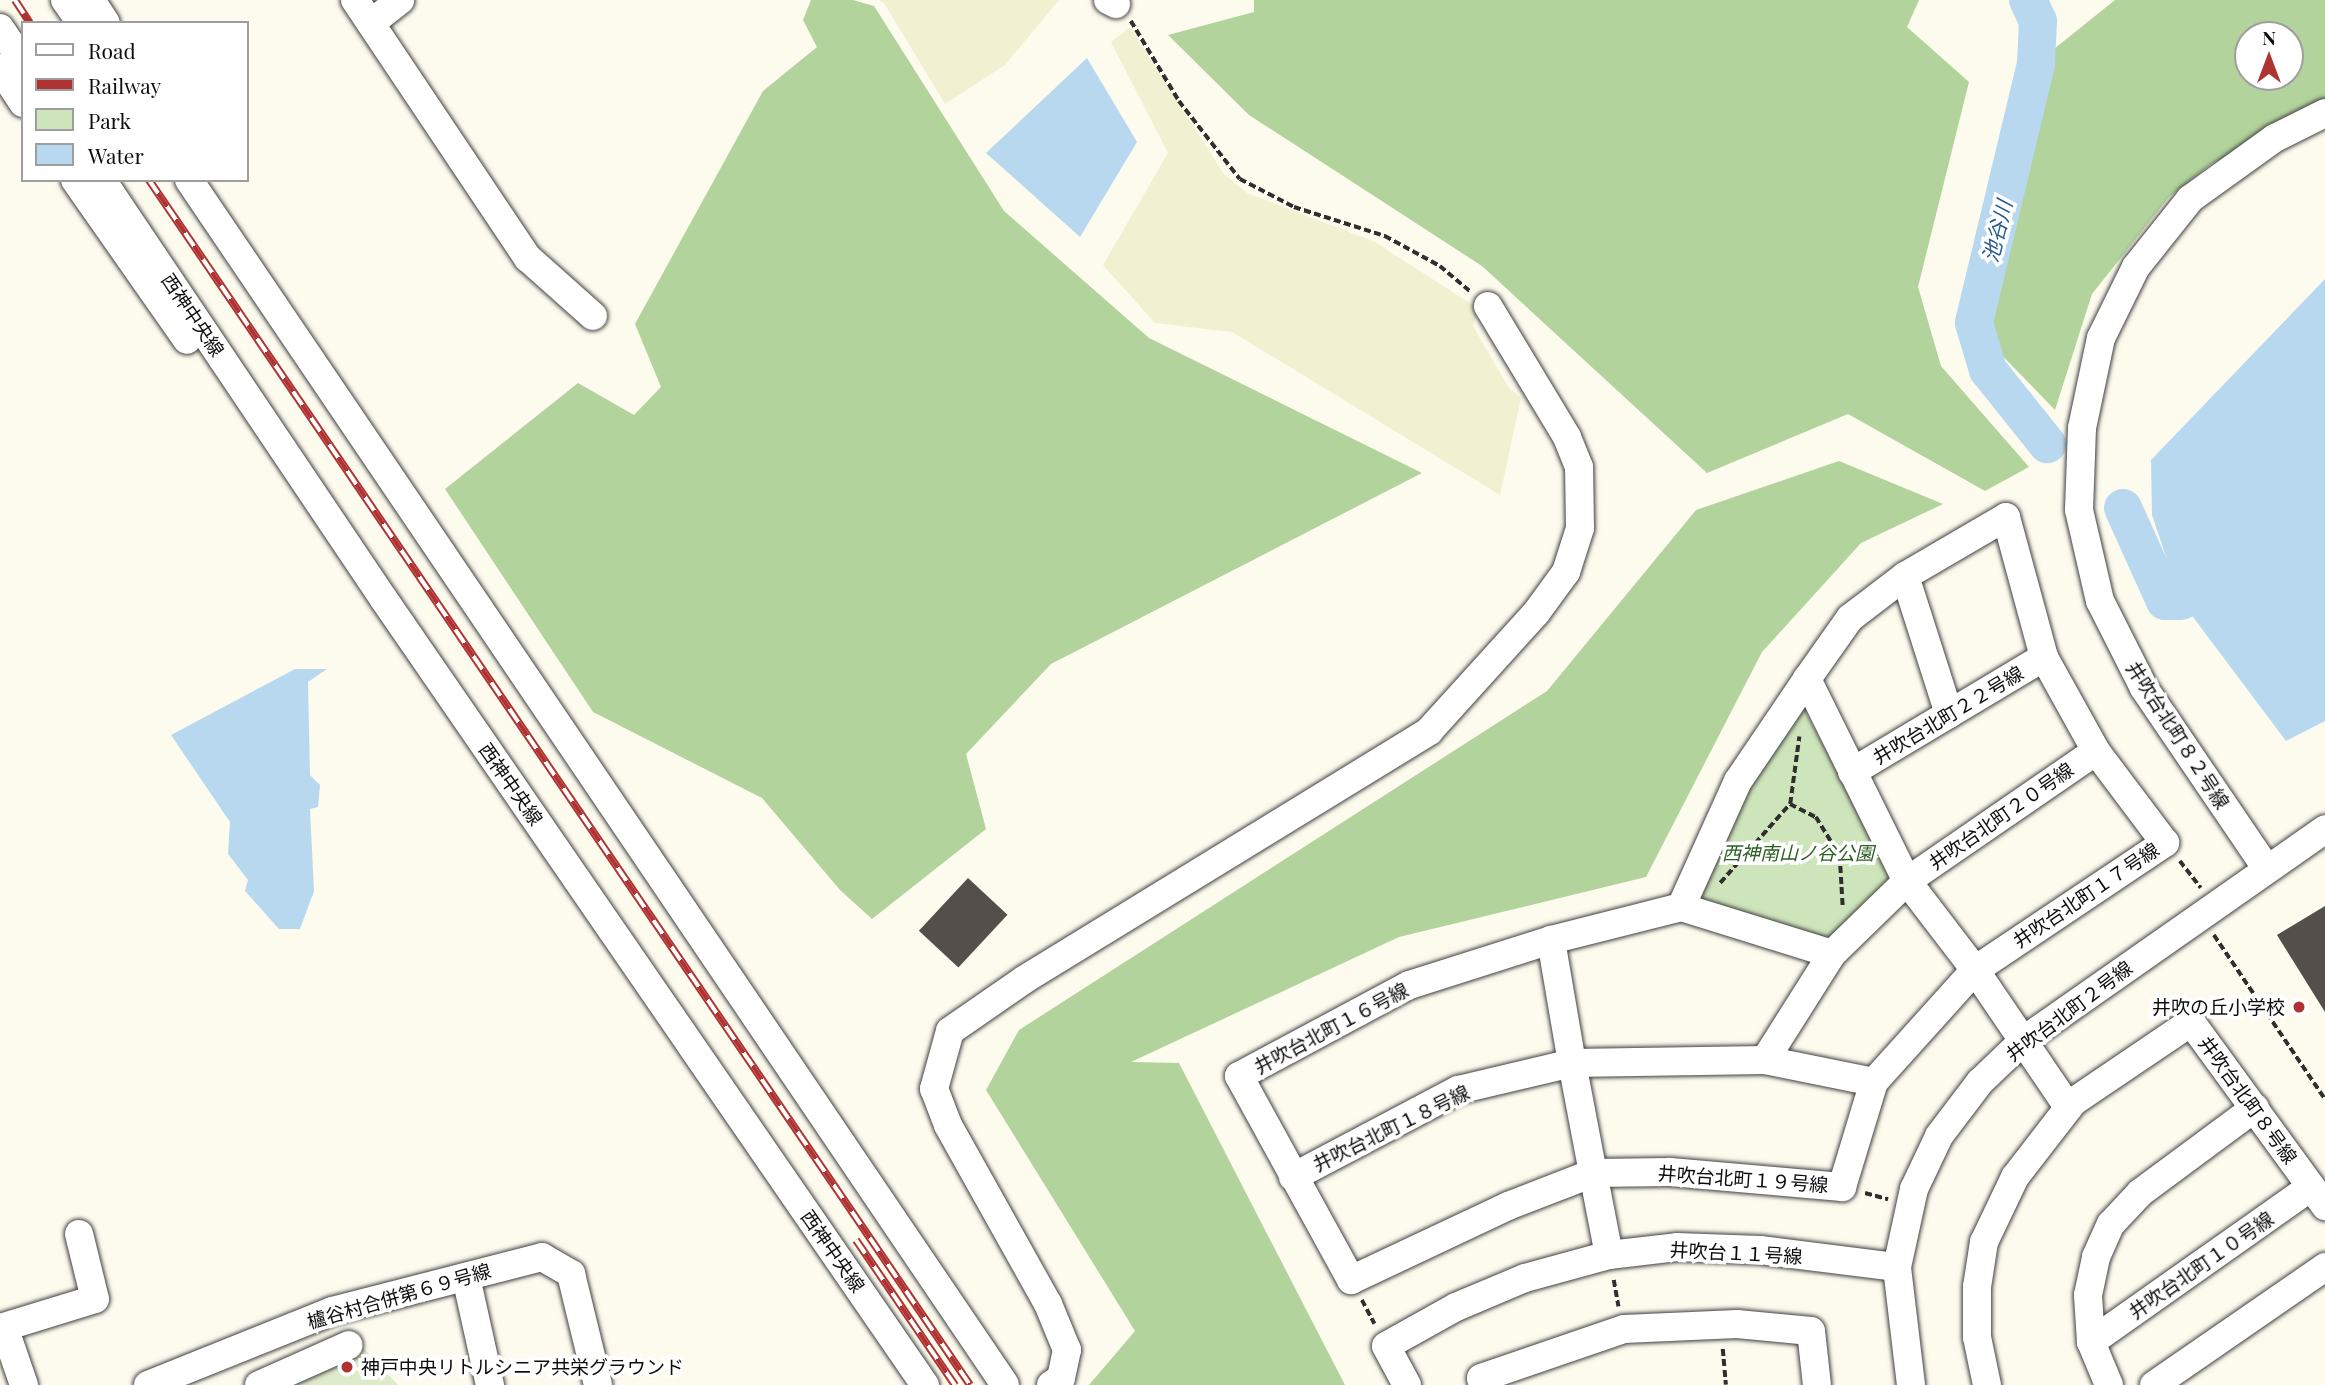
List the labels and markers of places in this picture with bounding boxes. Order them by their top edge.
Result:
place label: 井吹の丘小学校 [2152,996,2285,1018]
marker: 井吹の丘小学校 [2291,999,2307,1015]
place label: 神戸中央リトルシニア共栄グラウンド [361,1356,684,1378]
marker: 神戸中央リトルシニア共栄グラウンド [339,1359,355,1375]

